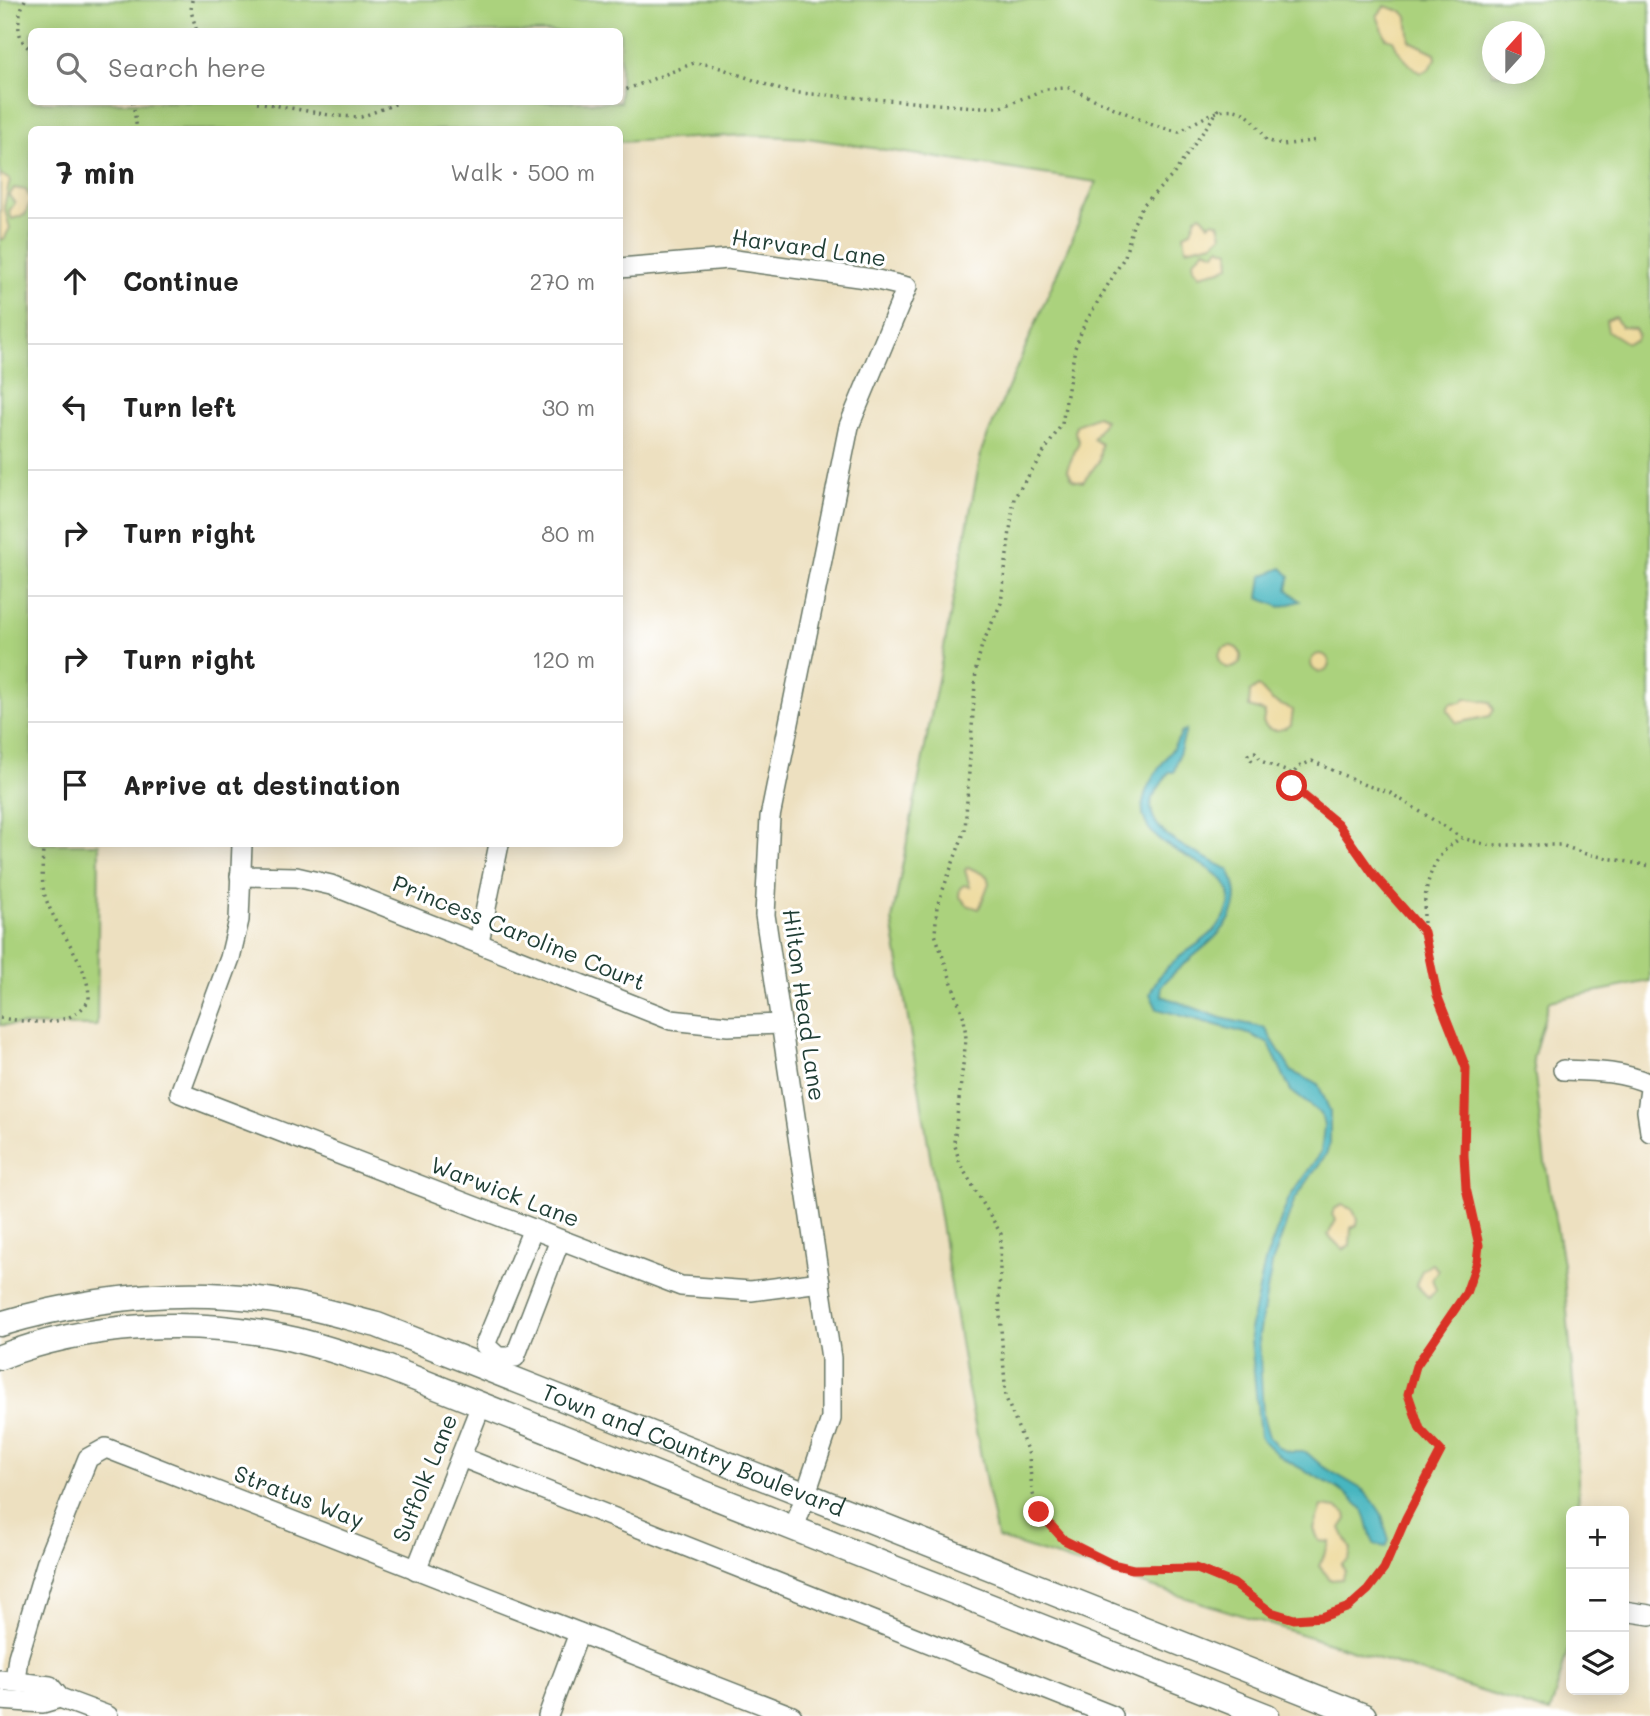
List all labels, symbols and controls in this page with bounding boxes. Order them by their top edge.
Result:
north arrow [1482,21,1545,84]
search box [28,28,623,105]
icon: search [52,48,90,86]
text: Search here [108,50,266,84]
text: 7 min [56,152,135,192]
text: Walk · 500 m [450,157,595,187]
street label: Harvard Lane [730,221,888,273]
icon: ahead [56,262,94,300]
text: Continue [123,264,239,298]
text: 270 m [530,266,595,296]
icon: left [56,388,94,426]
text: Turn left [123,390,236,424]
text: 30 m [542,392,595,422]
icon: right [56,514,94,552]
text: Turn right [123,516,256,550]
text: 80 m [541,518,595,548]
icon: right [56,640,94,678]
text: Turn right [123,642,256,676]
text: 120 m [532,644,595,674]
icon: arrive [56,766,94,804]
text: Arrive at destination [123,768,400,802]
route start [1276,770,1307,801]
street label: Princess Caroline Court [388,868,650,997]
street label: Hilton Head Lane [777,907,833,1103]
street label: Warwick Lane [426,1149,584,1233]
street label: Town and Country Boulevard [538,1376,849,1523]
street label: Suffolk Lane [385,1409,463,1546]
street label: Stratus Way [230,1458,369,1535]
route end [1023,1496,1054,1527]
map controls [1566,1506,1629,1695]
button: + [1566,1506,1629,1569]
button: − [1566,1569,1629,1632]
button: layers [1566,1632,1629,1695]

